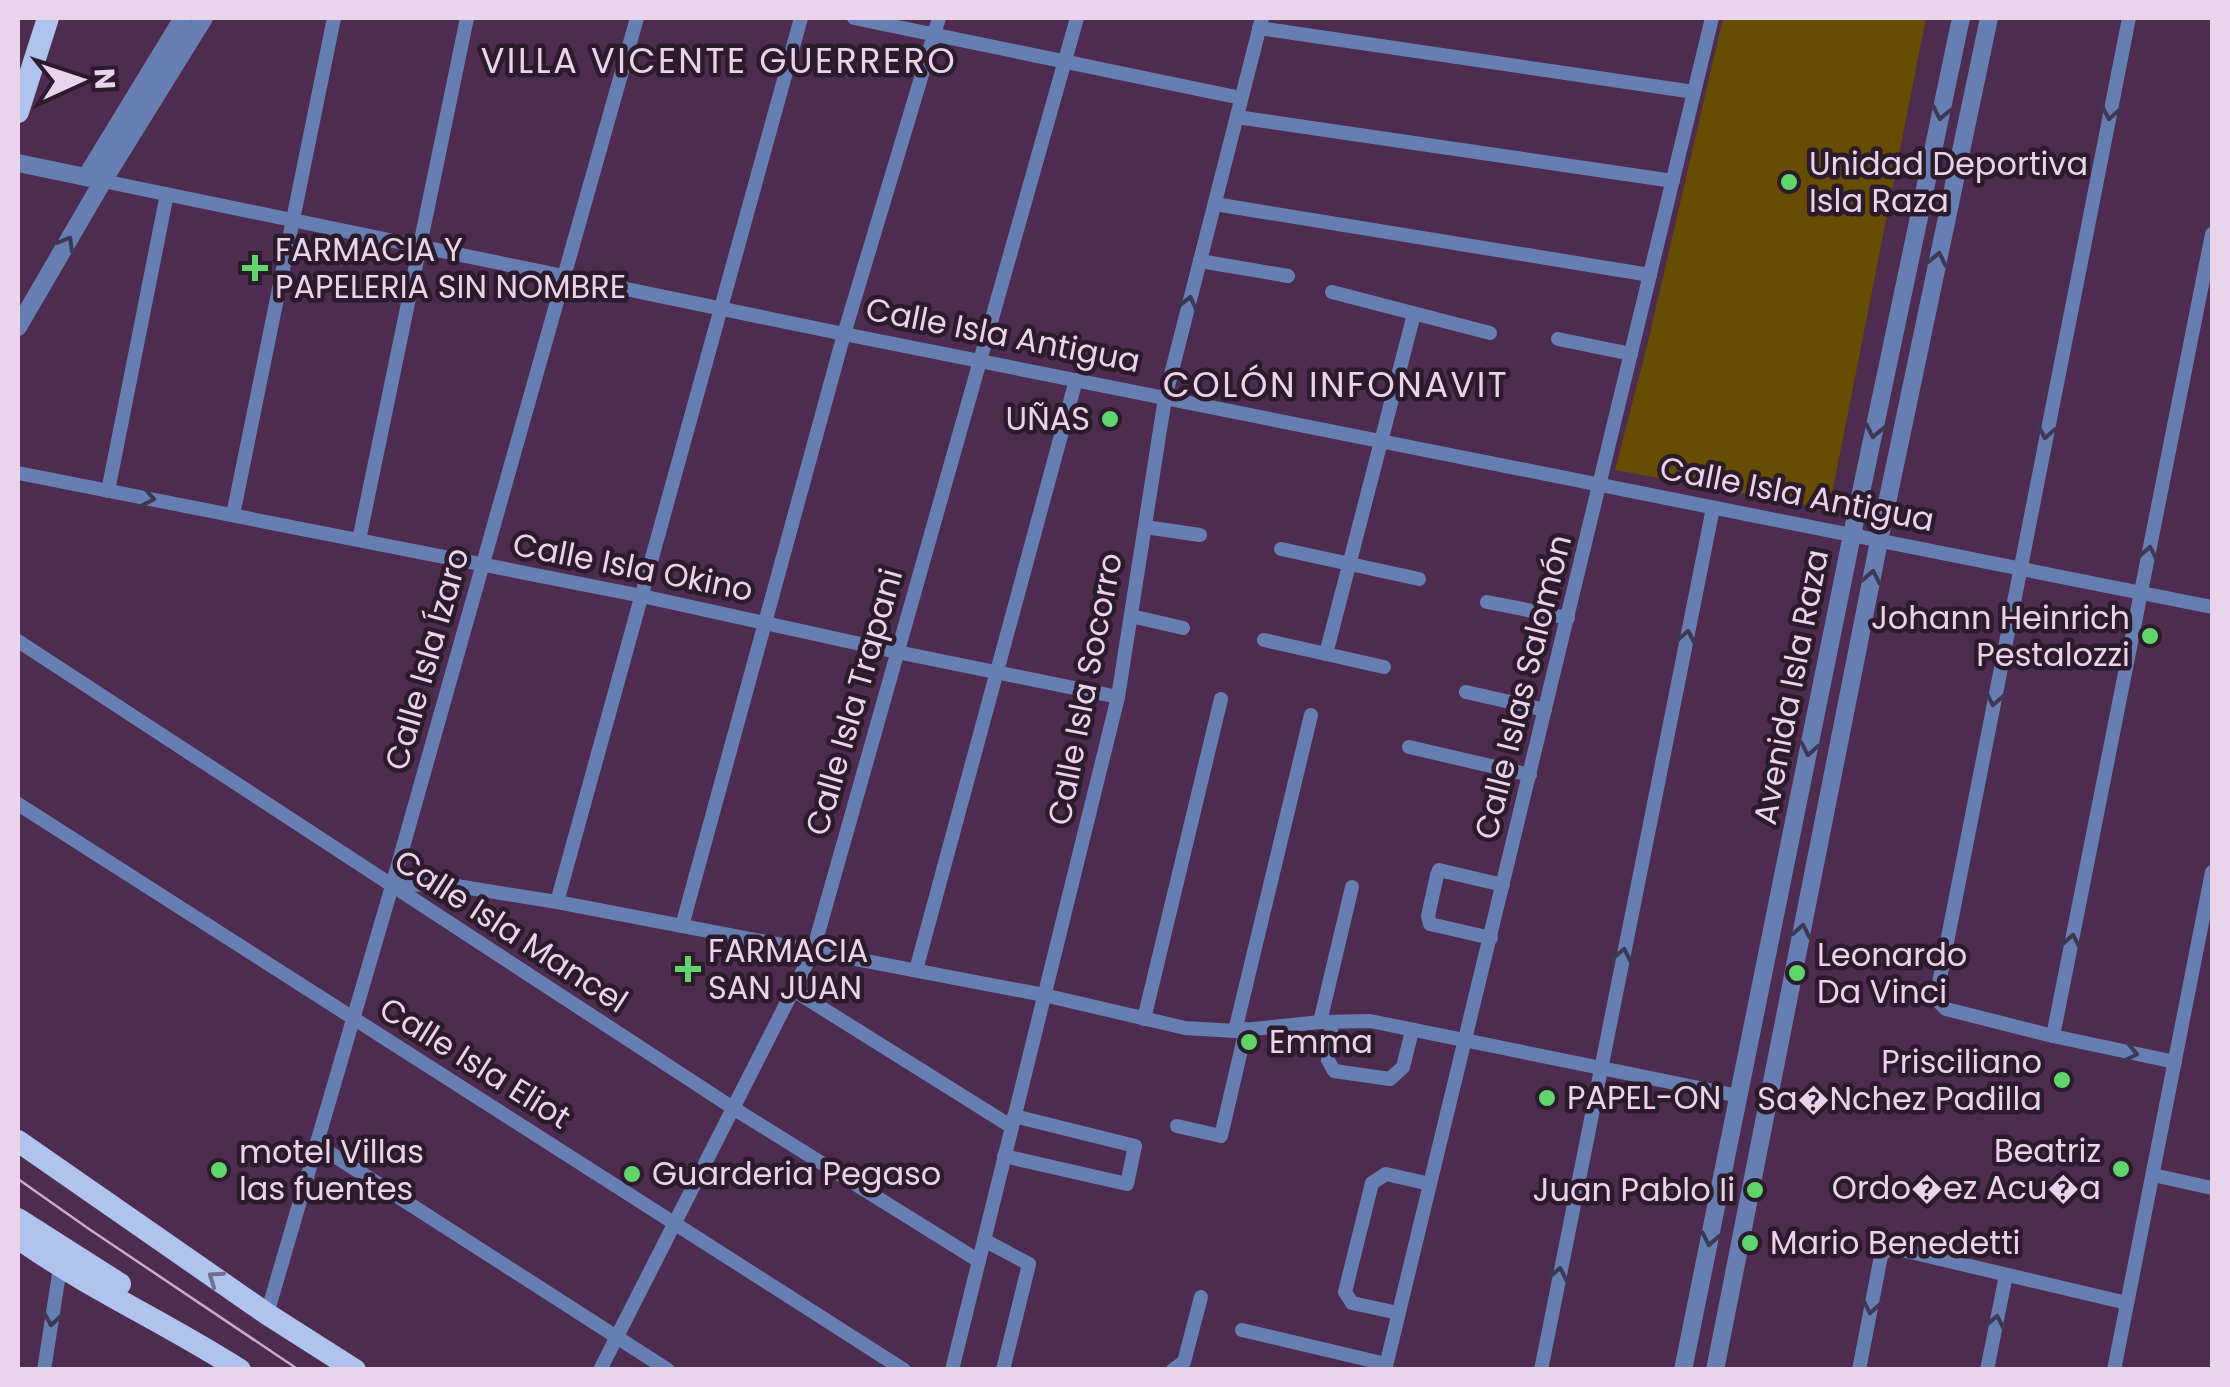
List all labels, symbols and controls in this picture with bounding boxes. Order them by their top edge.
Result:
north arrow [30,30,130,130]
district label: VILLA VICENTE GUERRERO [481,36,957,85]
text: N [84,67,124,90]
one-way arrow [1931,104,1952,121]
one-way arrow [2100,105,2121,121]
place label: Unidad Deportiva Isla Raza [1809,141,2088,223]
marker: Unidad Deportiva Isla Raza [1778,171,1800,193]
place label: FARMACIA Y PAPELERIA SIN NOMBRE [275,227,626,309]
one-way arrow [55,236,74,254]
one-way arrow [1926,251,1947,268]
marker: FARMACIA Y PAPELERIA SIN NOMBRE [244,257,266,279]
street label: Calle Isla Antigua [862,286,1144,383]
one-way arrow [1177,295,1198,312]
district label: COLÓN INFONAVIT [1163,360,1509,409]
place label: UÑAS [1006,396,1090,441]
marker: UÑAS [1099,408,1121,430]
one-way arrow [1864,422,1885,439]
one-way arrow [2037,423,2058,440]
street label: Calle Isla Antigua [1656,445,1938,542]
one-way arrow [139,487,156,508]
street label: Calle Isla Okino [509,521,757,612]
street label: Calle Islas Salomón [1463,530,1582,844]
street label: Calle Isla Ízaro [373,542,480,775]
street label: Avenida Isla Raza [1742,545,1839,828]
one-way arrow [2138,545,2159,562]
street label: Calle Isla Socorro [1036,549,1133,829]
street label: Calle Isla Trapani [794,563,913,841]
one-way arrow [1861,569,1882,586]
place label: Johann Heinrich Pestalozzi [1871,595,2130,677]
marker: Johann Heinrich Pestalozzi [2139,625,2161,647]
one-way arrow [1676,628,1697,645]
one-way arrow [1984,690,2005,707]
one-way arrow [1799,741,1820,758]
street label: Calle Isla Mancel [386,838,637,1023]
one-way arrow [1791,922,1812,939]
place label: FARMACIA SAN JUAN [708,928,868,1010]
place label: Leonardo Da Vinci [1817,932,1967,1014]
one-way arrow [2061,933,2082,950]
one-way arrow [1611,947,1632,964]
marker: FARMACIA SAN JUAN [677,958,699,980]
marker: Leonardo Da Vinci [1786,962,1808,984]
street label: Calle Isla Eliot [371,986,579,1139]
place label: Emma [1269,1019,1373,1064]
marker: Emma [1238,1031,1260,1053]
place label: Prisciliano Sa�Nchez Padilla [1757,1039,2042,1121]
one-way arrow [2122,1041,2139,1062]
marker: Prisciliano Sa�Nchez Padilla [2051,1069,2073,1091]
place label: PAPEL-ON [1567,1075,1721,1120]
marker: PAPEL-ON [1536,1087,1558,1109]
place label: Beatriz Ordo�ez Acu�a [1832,1128,2101,1210]
place label: motel Villas las fuentes [239,1129,424,1211]
place label: Guarderia Pegaso [652,1151,941,1196]
marker: Beatriz Ordo�ez Acu�a [2110,1158,2132,1180]
marker: motel Villas las fuentes [208,1159,230,1181]
marker: Guarderia Pegaso [621,1163,643,1185]
place label: Juan Pablo Ii [1532,1167,1735,1212]
marker: Juan Pablo Ii [1744,1179,1766,1201]
place label: Mario Benedetti [1770,1220,2020,1265]
one-way arrow [1700,1231,1721,1248]
marker: Mario Benedetti [1739,1232,1761,1254]
one-way arrow [1548,1266,1569,1283]
one-way arrow [207,1272,226,1290]
one-way arrow [1861,1298,1882,1315]
one-way arrow [42,1311,63,1327]
one-way arrow [1985,1314,2006,1331]

